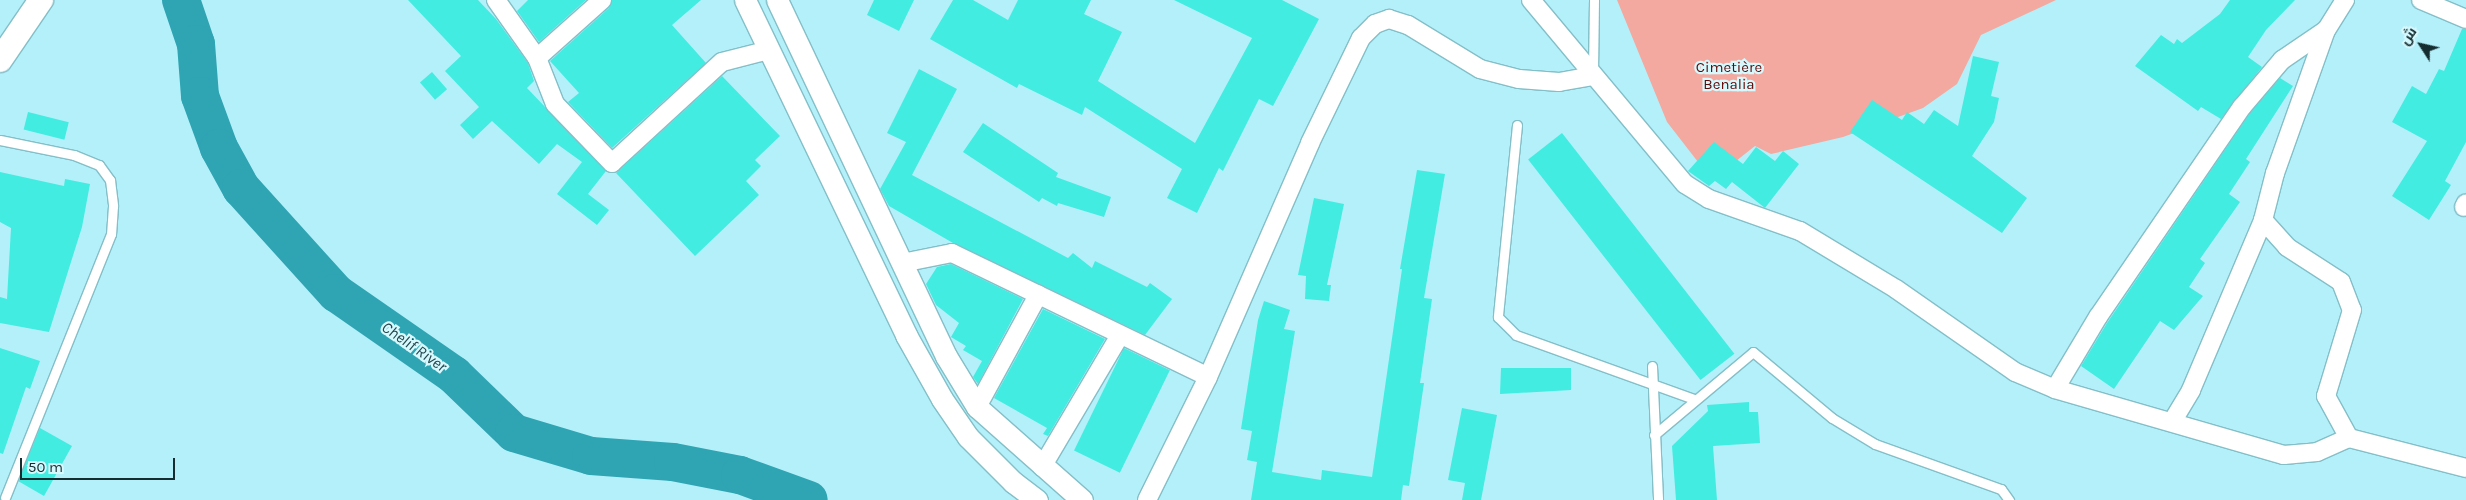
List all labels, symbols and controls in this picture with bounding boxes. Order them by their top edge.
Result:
north arrow [2396,20,2446,70]
text: ش [2396,24,2420,48]
park label: Cimetière Benalia [1696,58,1762,93]
water label: Chelif River [378,318,450,376]
scale bar [22,448,178,480]
text: 50 m [28,458,63,476]

